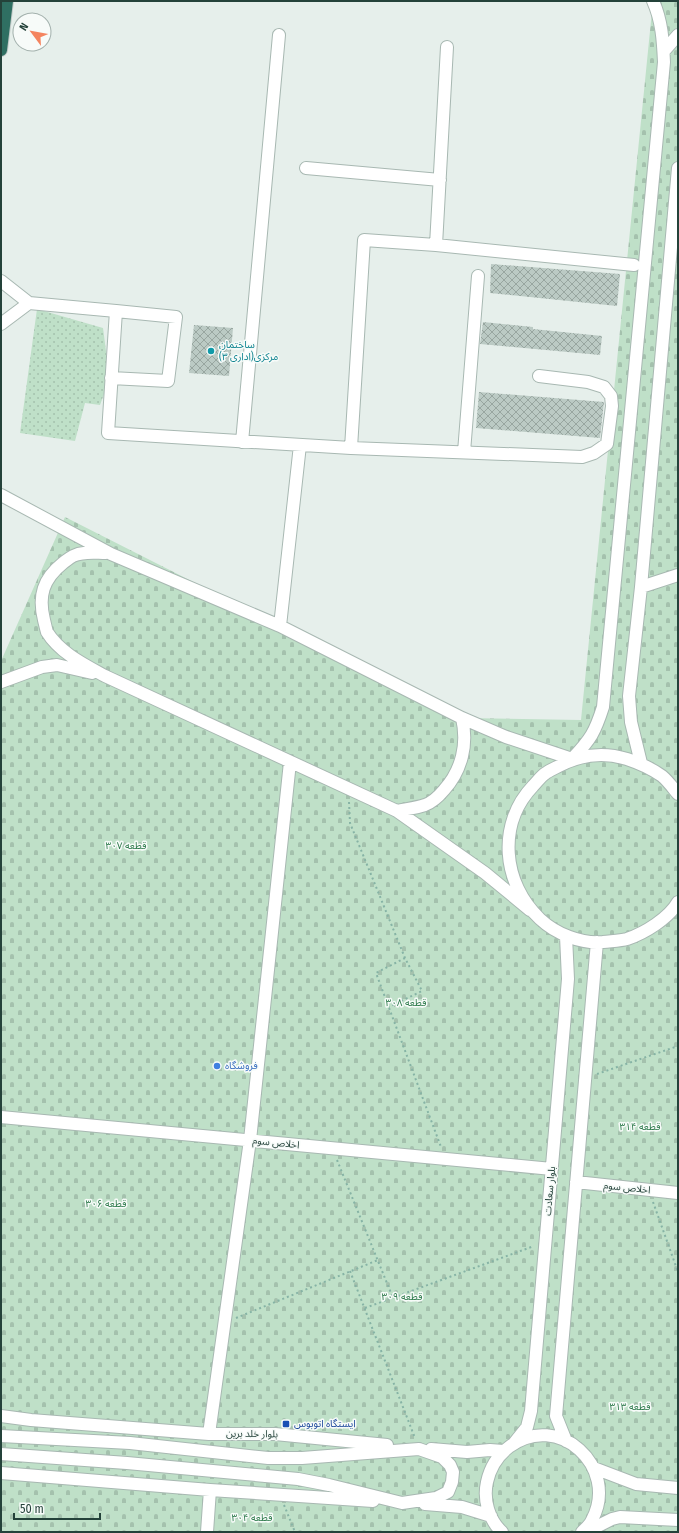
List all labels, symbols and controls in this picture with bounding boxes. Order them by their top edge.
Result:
north arrow [12,12,52,52]
text: N [17,21,31,33]
place label: ساختمان مرکزی(اداری ۳) [219,339,278,363]
marker: ساختمان مرکزی(اداری ۳) [206,346,216,356]
park label: قطعه ۳۰۷ [105,840,147,852]
park label: قطعه ۳۰۸ [385,997,427,1009]
place label: فروشگاه [225,1060,258,1072]
marker: فروشگاه [212,1061,222,1071]
park label: قطعه ۳۱۴ [619,1121,661,1133]
street label: اخلاص سوم [252,1135,300,1153]
street label: بلوار سعادت [542,1166,558,1216]
street label: اخلاص سوم [603,1180,651,1198]
park label: قطعه ۳۰۶ [85,1198,127,1210]
park label: قطعه ۳۰۹ [381,1291,423,1303]
park label: قطعه ۳۱۳ [609,1401,651,1413]
place label: ایستگاه اتوبوس [294,1418,356,1430]
marker: ایستگاه اتوبوس [281,1419,291,1429]
street label: بلوار خلد برین [226,1428,278,1440]
scale bar [14,1495,100,1521]
text: 50 m [20,1502,44,1516]
park label: قطعه ۳۰۴ [231,1512,273,1524]

